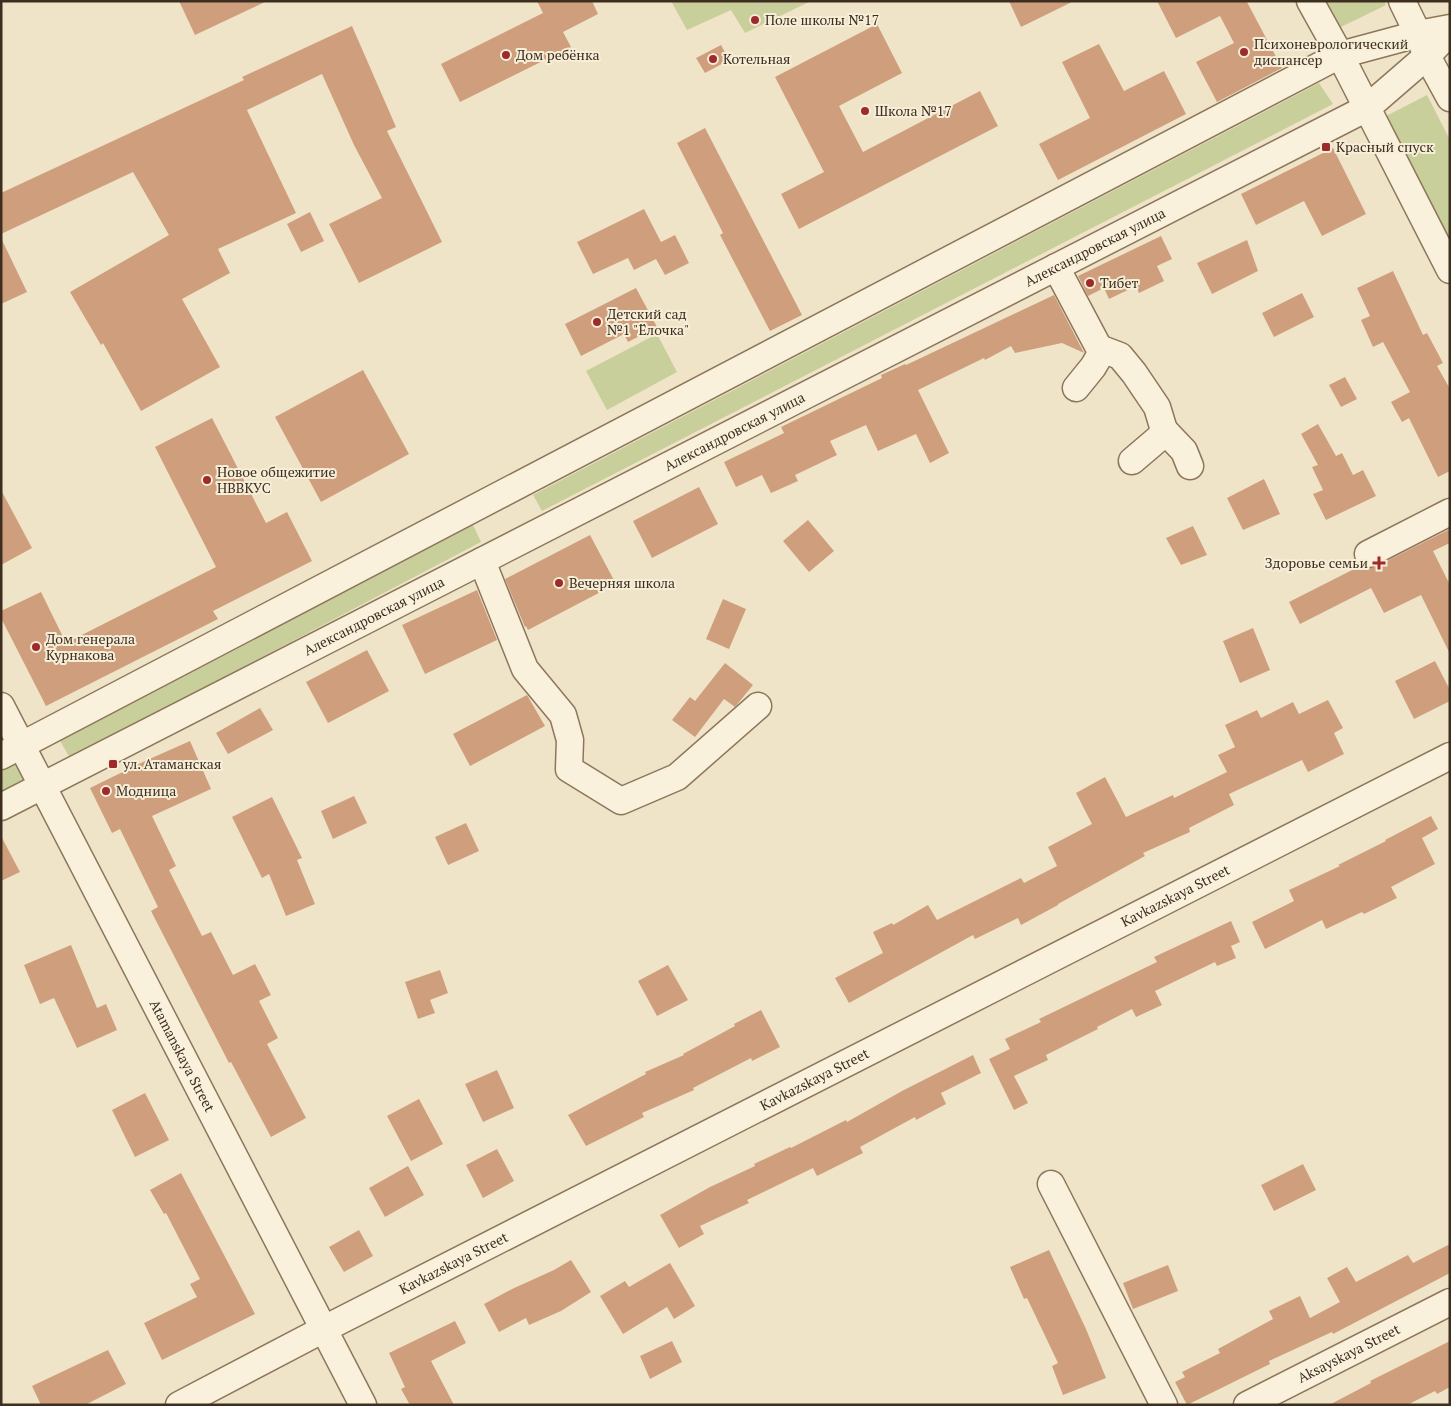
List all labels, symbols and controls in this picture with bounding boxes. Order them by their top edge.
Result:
place label: Поле школы №17 [765,10,879,29]
marker: Поле школы №17 [749,14,761,26]
place label: Психоневрологический диспансер [1254,34,1409,69]
place label: Дом ребёнка [516,45,600,64]
marker: Психоневрологический диспансер [1238,46,1250,58]
marker: Дом ребёнка [500,49,512,61]
place label: Котельная [723,49,791,68]
marker: Котельная [707,53,719,65]
place label: Школа №17 [875,101,952,120]
marker: Школа №17 [859,105,871,117]
place label: Красный спуск [1336,137,1434,156]
marker: Красный спуск [1320,141,1332,153]
street label: Александровская улица [1021,203,1168,291]
place label: Тибет [1100,273,1138,292]
marker: Тибет [1084,277,1096,289]
place label: Детский сад №1 "Ёлочка" [607,304,689,339]
marker: Детский сад №1 "Ёлочка" [591,316,603,328]
street label: Александровская улица [661,387,808,475]
place label: Новое общежитие НВВКУС [217,462,336,497]
marker: Новое общежитие НВВКУС [201,474,213,486]
place label: Здоровье семьи [1265,553,1368,572]
marker: Здоровье семьи [1372,556,1386,570]
street label: Александровская улица [300,572,447,660]
place label: Вечерняя школа [569,573,675,592]
marker: Вечерняя школа [553,577,565,589]
place label: Дом генерала Курнакова [46,629,135,664]
marker: Дом генерала Курнакова [30,641,42,653]
place label: ул. Атаманская [122,754,221,773]
marker: ул. Атаманская [107,758,119,770]
place label: Модница [116,781,176,800]
marker: Модница [100,785,112,797]
street label: Kavkazskaya Street [1118,859,1234,931]
street label: Atamanskaya Street [146,996,220,1116]
street label: Kavkazskaya Street [757,1043,873,1115]
street label: Kavkazskaya Street [396,1227,512,1298]
street label: Aksayskaya Street [1294,1319,1404,1387]

